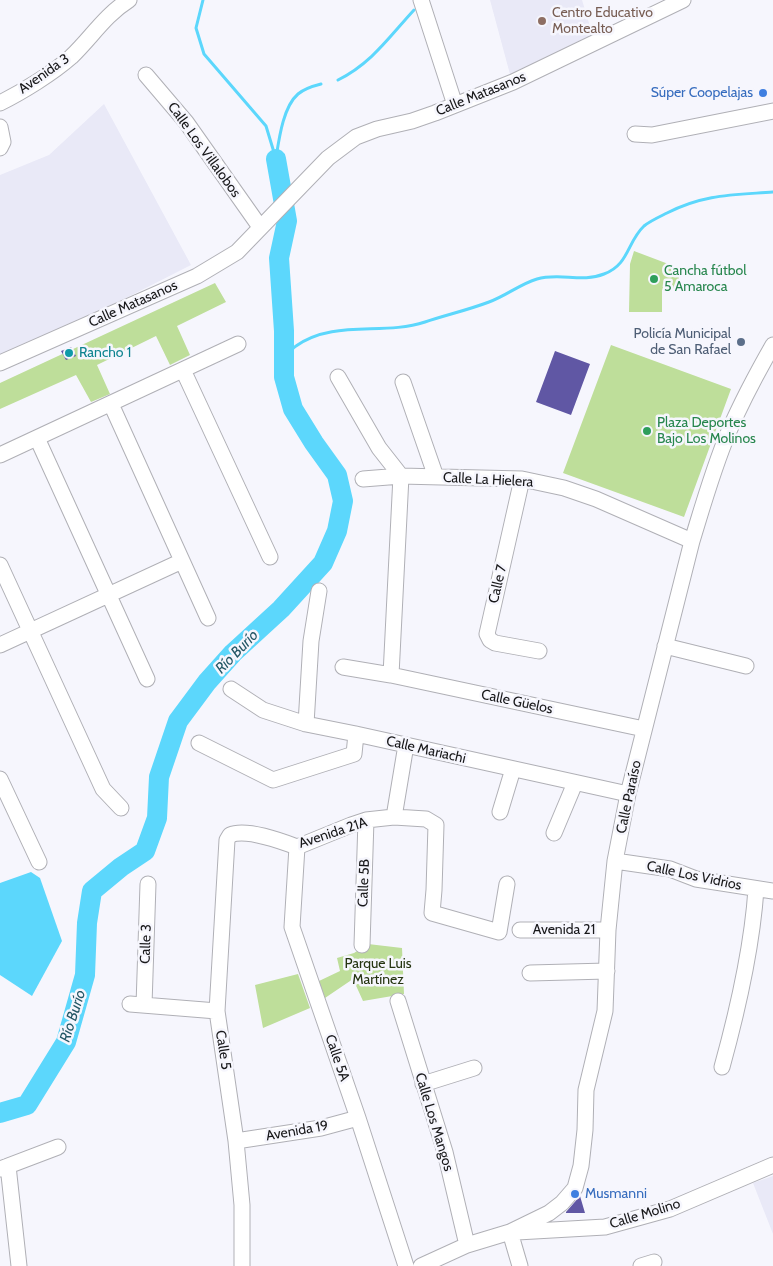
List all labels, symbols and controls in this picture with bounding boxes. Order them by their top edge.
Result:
place label: Centro Educativo Montealto [552,5,653,38]
marker: Centro Educativo Montealto [536,15,548,27]
street label: Avenida 3 [15,50,73,98]
street label: Calle Matasanos [434,68,528,120]
place label: Súper Coopelajas [651,85,753,101]
marker: Súper Coopelajas [757,87,769,99]
street label: Calle Los Villalobos [164,99,244,201]
place label: Cancha fútbol 5 Amaroca [664,263,746,296]
marker: Cancha fútbol 5 Amaroca [648,273,660,285]
street label: Calle Matasanos [86,277,180,331]
place label: Policía Municipal de San Rafael [634,326,731,358]
marker: Policía Municipal de San Rafael [735,336,747,348]
place label: Rancho 1 [79,345,131,361]
marker: Rancho 1 [63,347,75,359]
place label: Plaza Deportes Bajo Los Molinos [657,415,756,448]
marker: Plaza Deportes Bajo Los Molinos [641,425,653,437]
street label: Calle La Hielera [442,469,534,491]
street label: Calle 7 [485,563,511,605]
water label: Río Burío [212,626,262,678]
street label: Calle Güelos [480,686,554,718]
street label: Calle Mariachi [385,733,467,767]
street label: Calle Paraíso [613,759,645,835]
street label: Avenida 21A [297,814,369,852]
street label: Calle Los Vidrios [645,858,743,894]
street label: Calle 5B [355,859,373,907]
street label: Avenida 21 [533,922,595,938]
street label: Calle 3 [137,924,155,964]
park label: Parque Luis Martínez [344,956,412,989]
water label: Río Burío [56,988,90,1044]
street label: Calle 5 [212,1029,234,1071]
street label: Calle 5A [321,1032,353,1084]
street label: Calle Los Mangos [411,1071,457,1173]
street label: Avenida 19 [265,1117,329,1145]
place label: Musmanni [585,1186,647,1202]
marker: Musmanni [569,1188,581,1200]
street label: Calle Molino [608,1195,682,1233]

